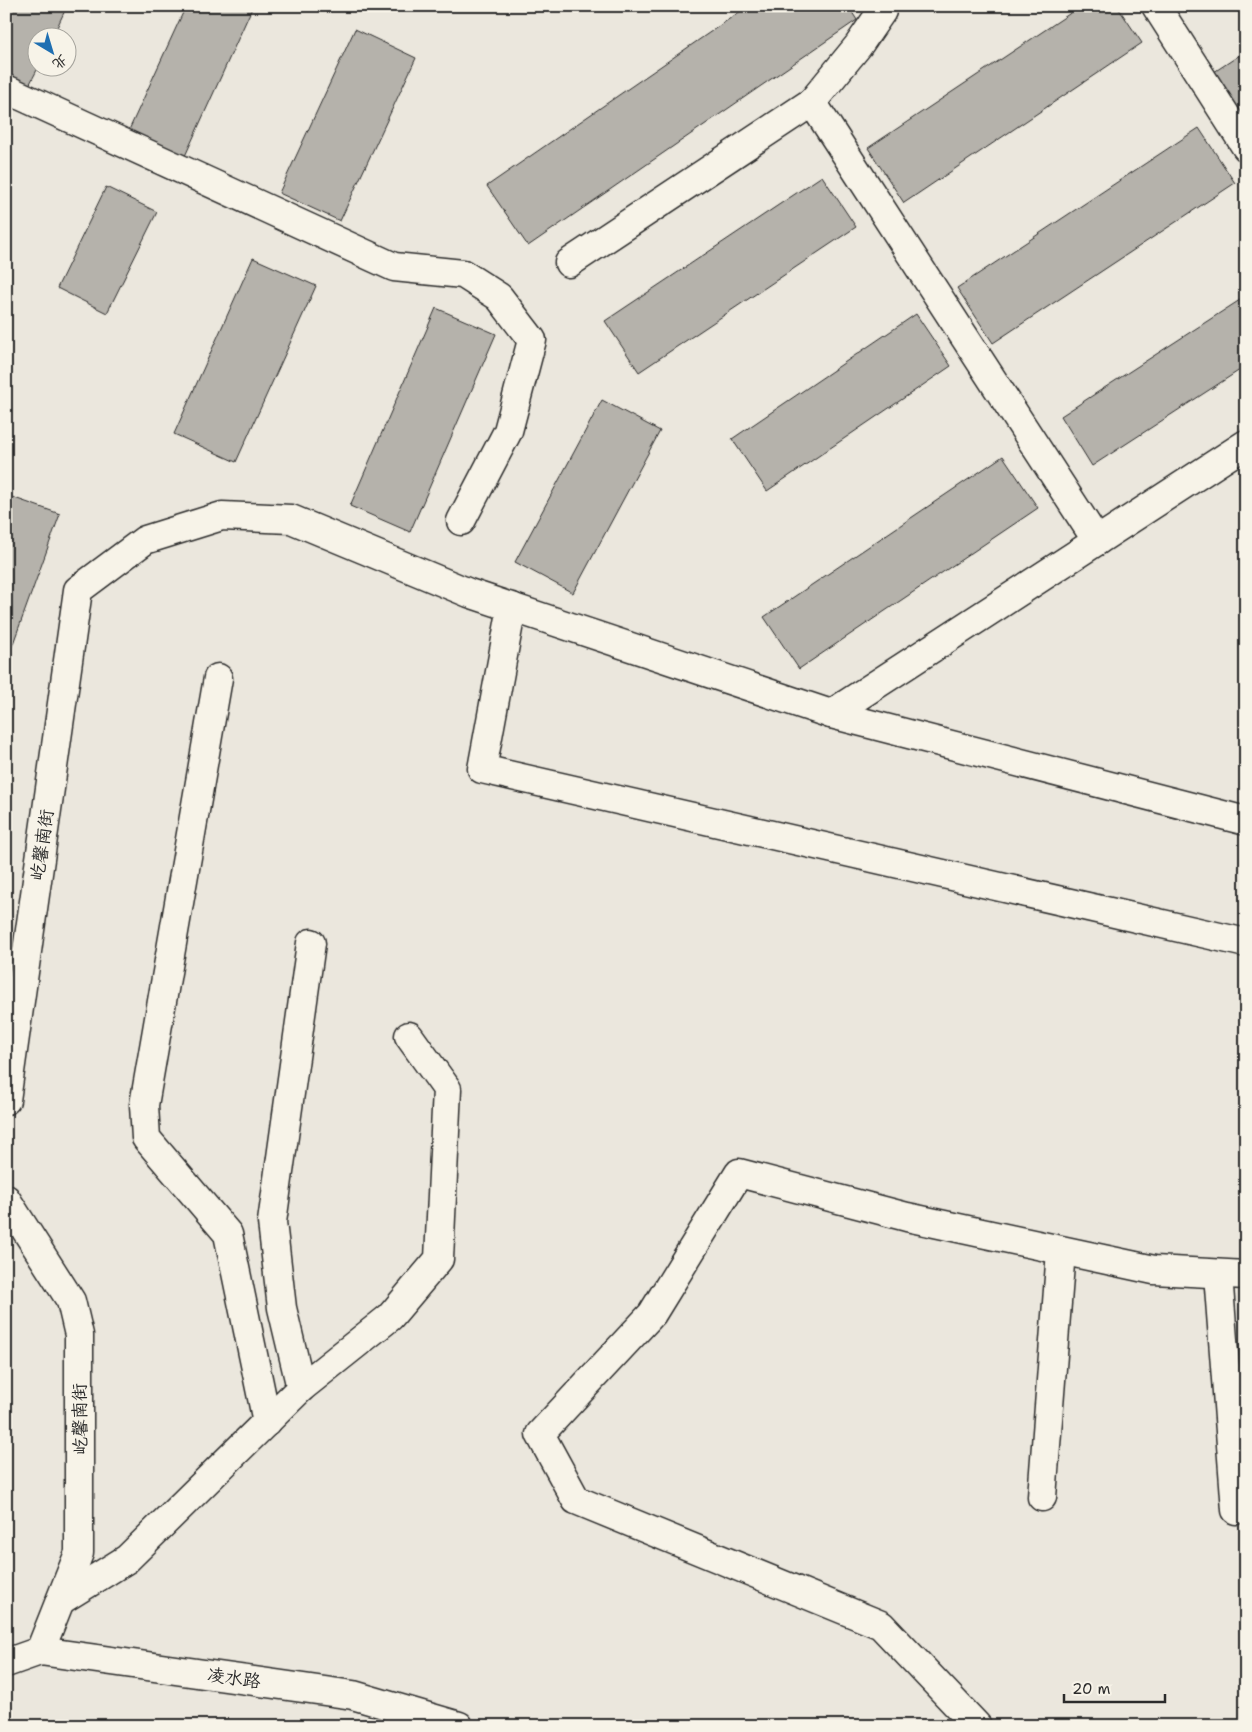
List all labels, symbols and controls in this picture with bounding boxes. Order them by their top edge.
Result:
north arrow [28,28,78,78]
text: 北 [49,51,71,74]
street label: 屹馨南街 [25,808,59,882]
street label: 屹馨南街 [67,1383,93,1455]
street label: 凌水路 [206,1662,262,1694]
scale bar [1064,1672,1166,1704]
text: 20 m [1072,1679,1111,1699]

